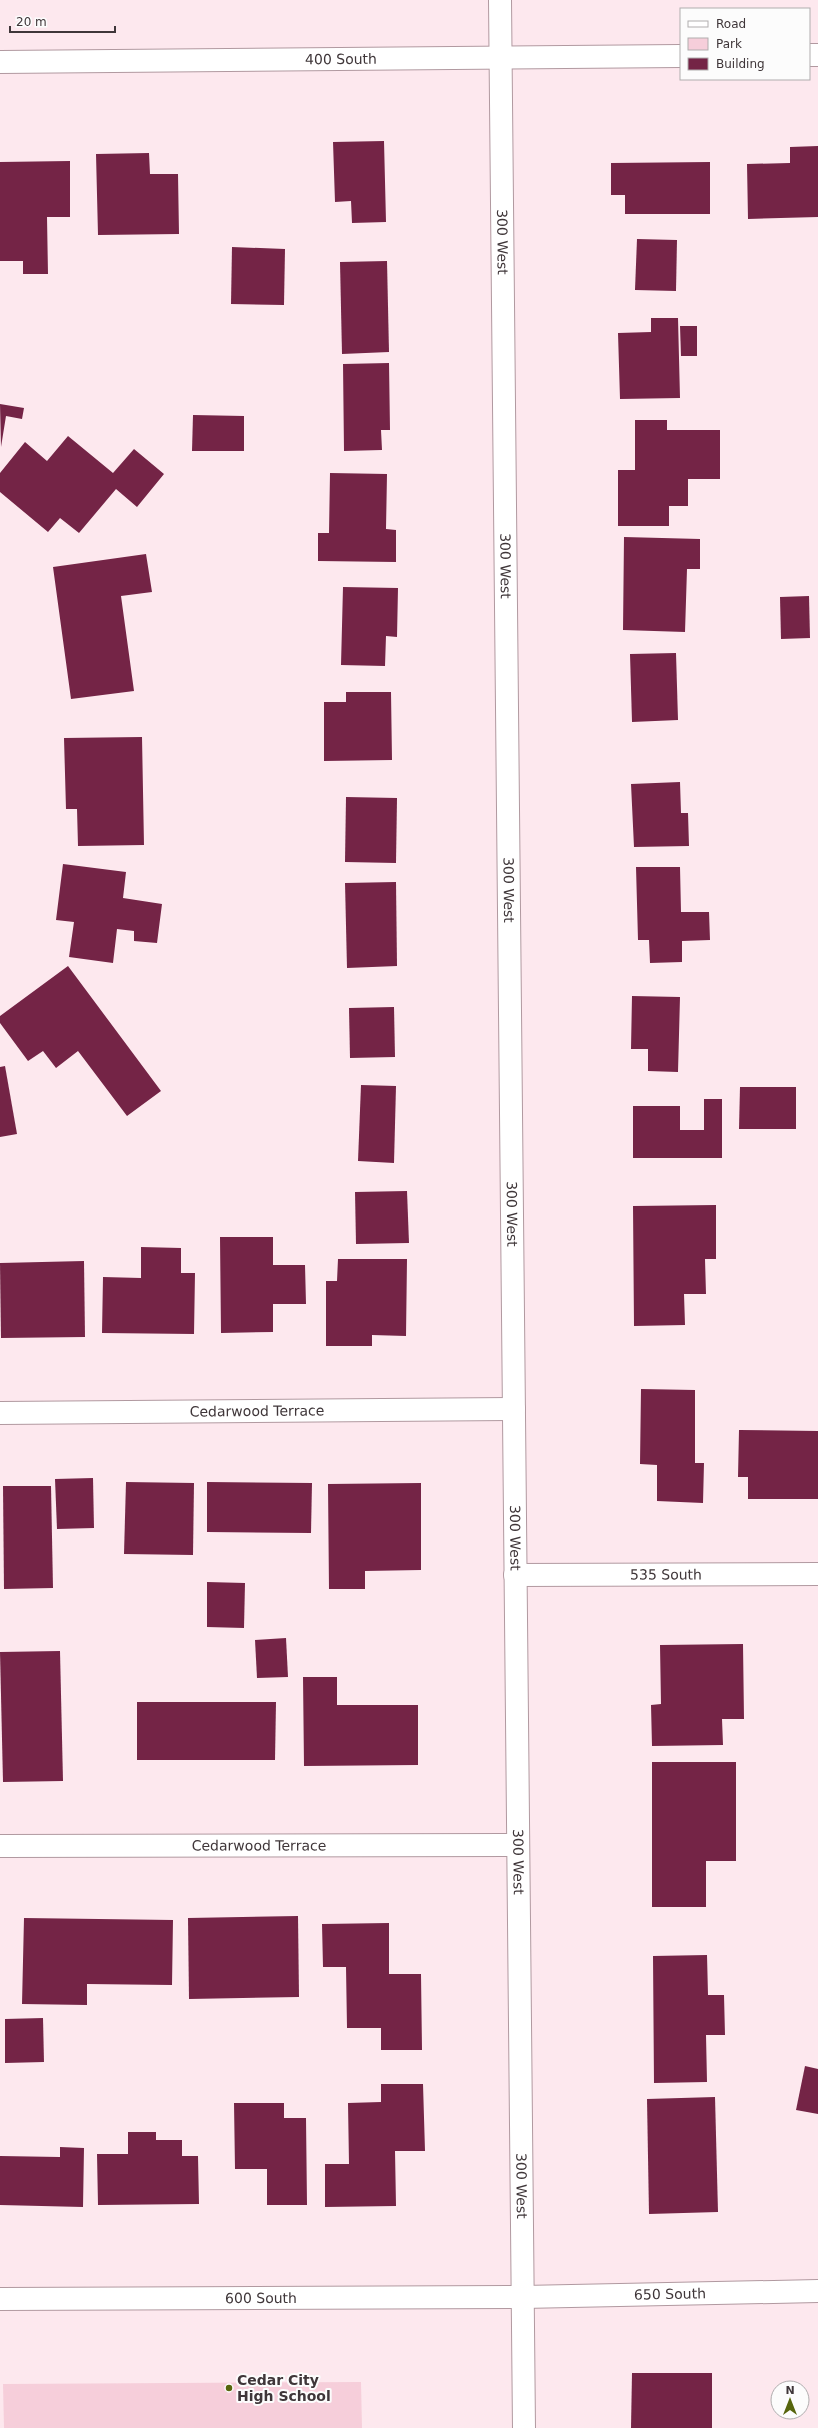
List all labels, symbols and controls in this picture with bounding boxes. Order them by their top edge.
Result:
scale bar [10,8,115,34]
legend [680,8,810,80]
text: 20 m [16,15,47,29]
text: Road [716,17,746,31]
text: Park [716,37,742,51]
street label: 400 South [305,51,377,67]
text: Building [716,57,765,71]
street label: 300 West [494,209,511,275]
street label: 300 West [497,533,514,599]
street label: 300 West [500,857,517,923]
street label: 300 West [504,1181,520,1247]
street label: Cedarwood Terrace [190,1402,324,1420]
street label: 300 West [507,1505,524,1571]
street label: 535 South [630,1566,702,1583]
street label: 300 West [510,1829,527,1895]
street label: Cedarwood Terrace [192,1837,326,1854]
street label: 300 West [513,2153,530,2219]
street label: 650 South [634,2285,706,2303]
street label: 600 South [225,2290,297,2306]
place label: Cedar City High School [237,2372,331,2404]
north arrow [770,2380,810,2420]
marker: Cedar City High School [224,2383,234,2393]
text: N [785,2384,795,2397]

